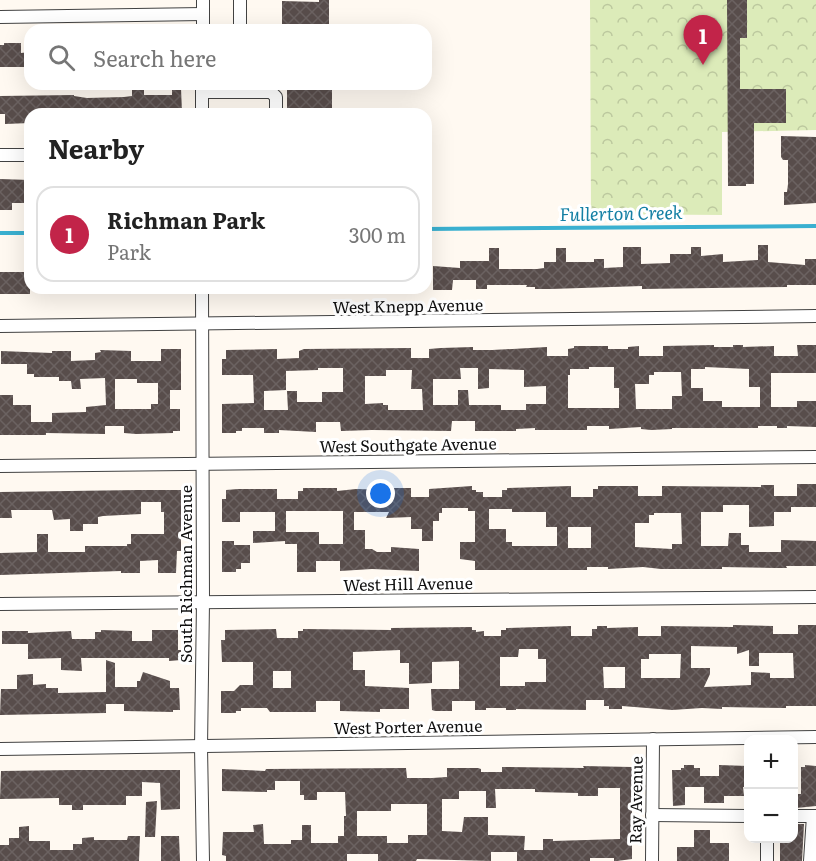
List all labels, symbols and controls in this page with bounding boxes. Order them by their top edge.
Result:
pin: 1 [684,16,722,65]
search box [24,24,432,90]
icon: search [45,41,78,74]
text: Search here [93,41,216,74]
text: Nearby [48,128,144,167]
water label: Fullerton Creek [559,198,683,227]
text: Richman Park [107,203,265,236]
text: 1 [65,219,74,249]
text: 300 m [349,219,406,249]
text: Park [107,236,151,266]
street label: West Knepp Avenue [333,292,483,318]
street label: West Southgate Avenue [319,430,497,458]
your location [366,479,395,508]
street label: South Richman Avenue [173,485,197,663]
street label: West Hill Avenue [343,570,473,596]
street label: West Porter Avenue [333,713,483,739]
map controls [744,735,798,843]
button: + [744,735,798,789]
street label: Ray Avenue [622,756,648,844]
button: − [744,789,798,843]

